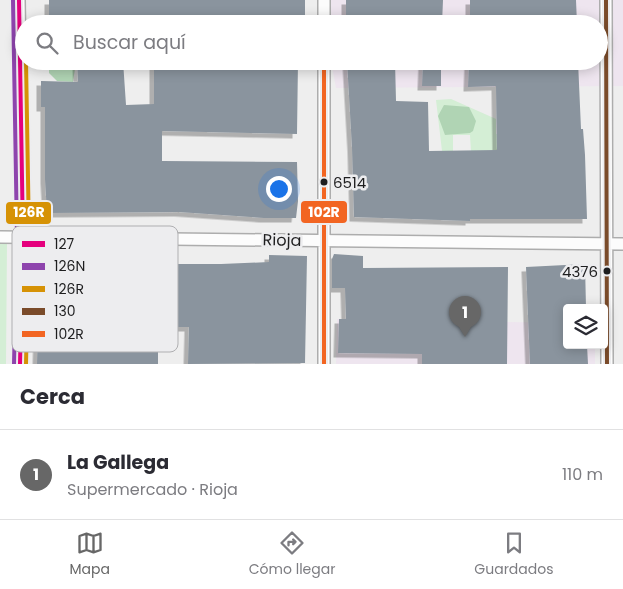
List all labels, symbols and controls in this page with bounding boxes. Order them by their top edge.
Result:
search box [15,15,608,70]
icon: search [33,29,61,57]
text: Buscar aquí [73,29,186,56]
place label: 6514 [333,172,366,193]
your location [266,176,292,202]
marker: 6514 [319,177,329,187]
line badge: 102R [300,200,348,224]
line badge: 126R [5,201,52,225]
text: 126R [13,202,45,222]
text: 102R [308,202,340,222]
legend [12,226,178,352]
street label: Rioja [262,228,302,252]
text: 127 [54,234,75,254]
text: 126N [54,256,85,276]
place label: 4376 [562,261,598,282]
marker: 4376 [602,266,612,276]
text: 126R [54,279,84,299]
pin: 1 [449,296,481,337]
text: 130 [54,301,76,321]
map controls [563,304,608,349]
button: layers [563,304,608,349]
text: 102R [54,324,84,344]
text: Cerca [20,382,85,411]
text: La Gallega [67,449,169,476]
text: 1 [33,463,39,486]
text: 110 m [562,463,603,486]
text: Supermercado · Rioja [67,478,238,501]
tab: Mapa [69,529,110,580]
tab: Cómo llegar [249,529,335,580]
tab: Guardados [474,529,554,580]

